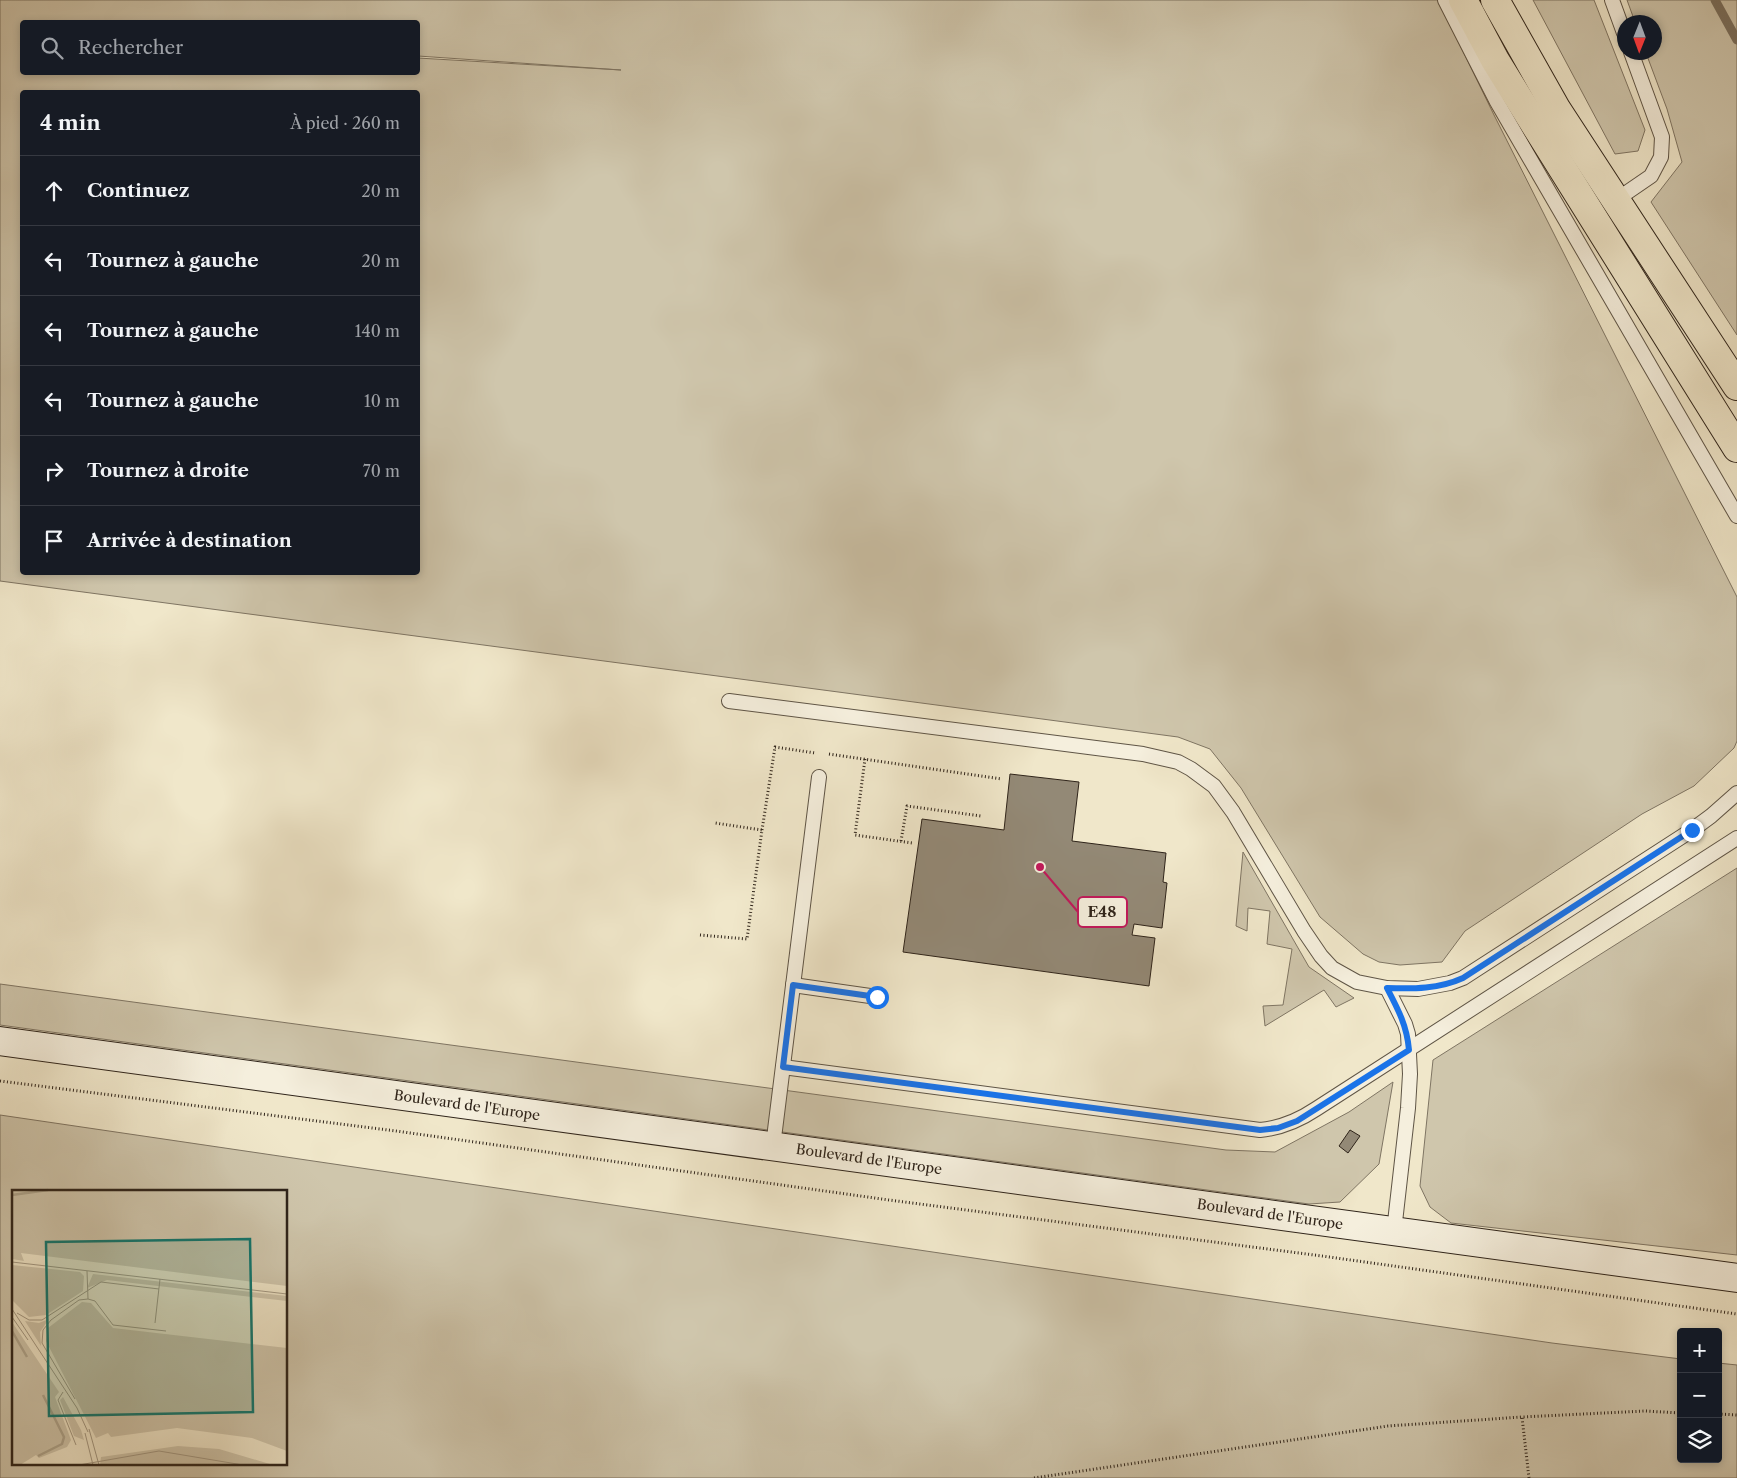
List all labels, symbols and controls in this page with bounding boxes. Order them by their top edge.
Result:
north arrow [1617,15,1662,60]
search box [20,20,420,75]
icon: search [38,34,66,62]
text: Rechercher [78,36,183,59]
text: 4 min [40,110,101,135]
text: À pied · 260 m [290,113,400,133]
icon: ahead [40,177,68,205]
text: Continuez [87,179,189,202]
text: 20 m [361,181,400,201]
icon: left [40,247,68,275]
text: Tournez à gauche [87,249,259,272]
text: 20 m [361,251,400,271]
icon: left [40,317,68,345]
text: Tournez à gauche [87,319,259,342]
text: 140 m [355,321,400,341]
icon: left [40,387,68,415]
text: Tournez à gauche [87,389,259,412]
text: 10 m [364,391,400,411]
icon: right [40,457,68,485]
text: Tournez à droite [87,459,249,482]
text: 70 m [363,461,400,481]
icon: arrive [40,527,68,555]
text: Arrivée à destination [87,529,292,552]
route end [1681,819,1704,842]
callout: E48 [1078,897,1127,927]
text: E48 [1088,902,1116,921]
route start [866,986,889,1009]
street label: Boulevard de l'Europe [393,1086,541,1124]
street label: Boulevard de l'Europe [795,1140,943,1178]
inset map [12,1190,288,1466]
street label: Boulevard de l'Europe [1196,1195,1344,1233]
map controls [1677,1328,1722,1463]
button: + [1677,1328,1722,1373]
button: − [1677,1373,1722,1418]
button: layers [1677,1418,1722,1463]

